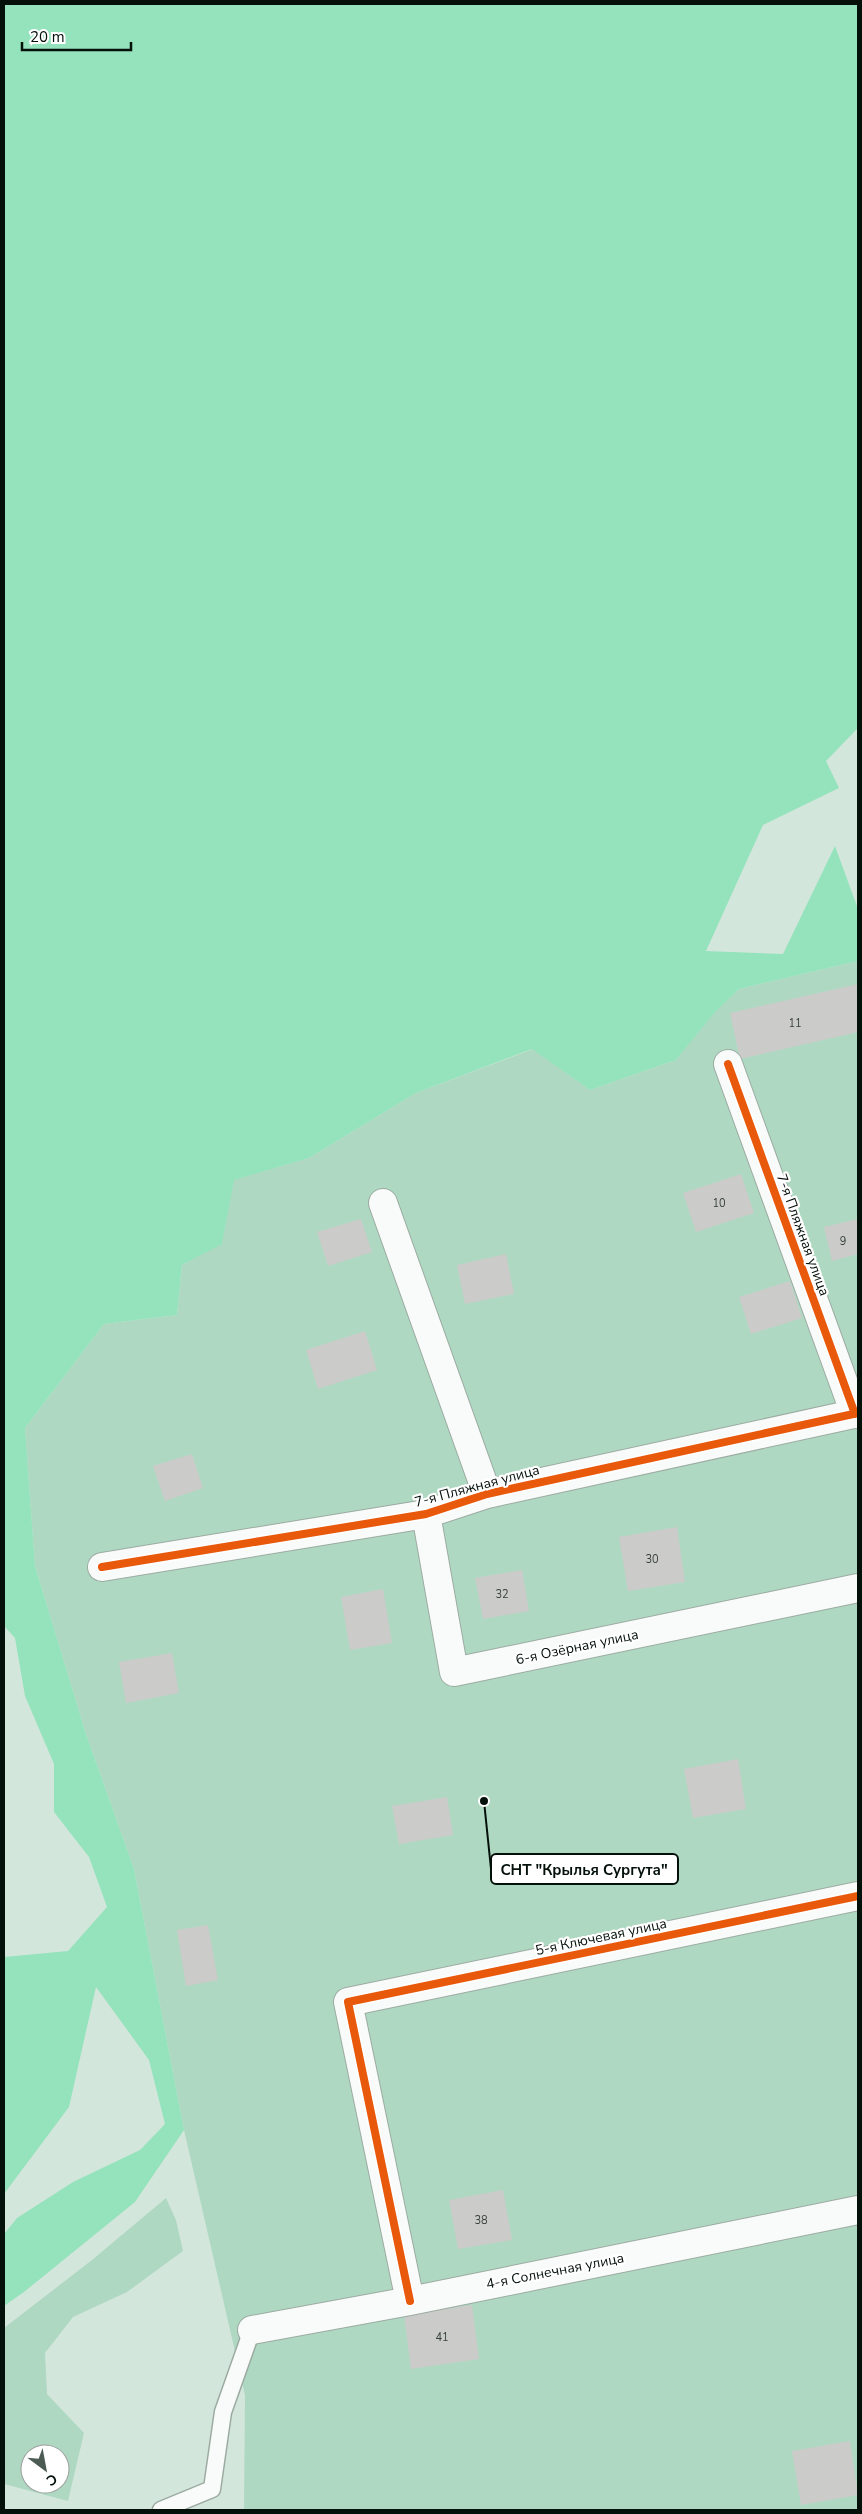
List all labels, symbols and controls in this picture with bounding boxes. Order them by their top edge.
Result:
scale bar [22,20,131,52]
text: 20 m [30,27,65,47]
house number: 11 [788,1016,802,1031]
street label: 7-я Пляжная улица [772,1171,834,1299]
house number: 10 [712,1196,726,1211]
house number: 9 [840,1234,846,1249]
street label: 7-я Пляжная улица [412,1460,542,1512]
house number: 30 [645,1552,659,1567]
house number: 32 [495,1587,509,1602]
street label: 6-я Озёрная улица [514,1625,640,1669]
callout: CНТ "Крылья Сургута" [491,1854,678,1884]
text: CНТ "Крылья Сургута" [500,1860,668,1880]
street label: 5-я Ключевая улица [534,1914,668,1960]
house number: 38 [474,2213,488,2228]
street label: 4-я Солнечная улица [484,2248,626,2294]
house number: 41 [435,2330,449,2345]
north arrow [20,2444,70,2494]
text: С [42,2469,61,2490]

